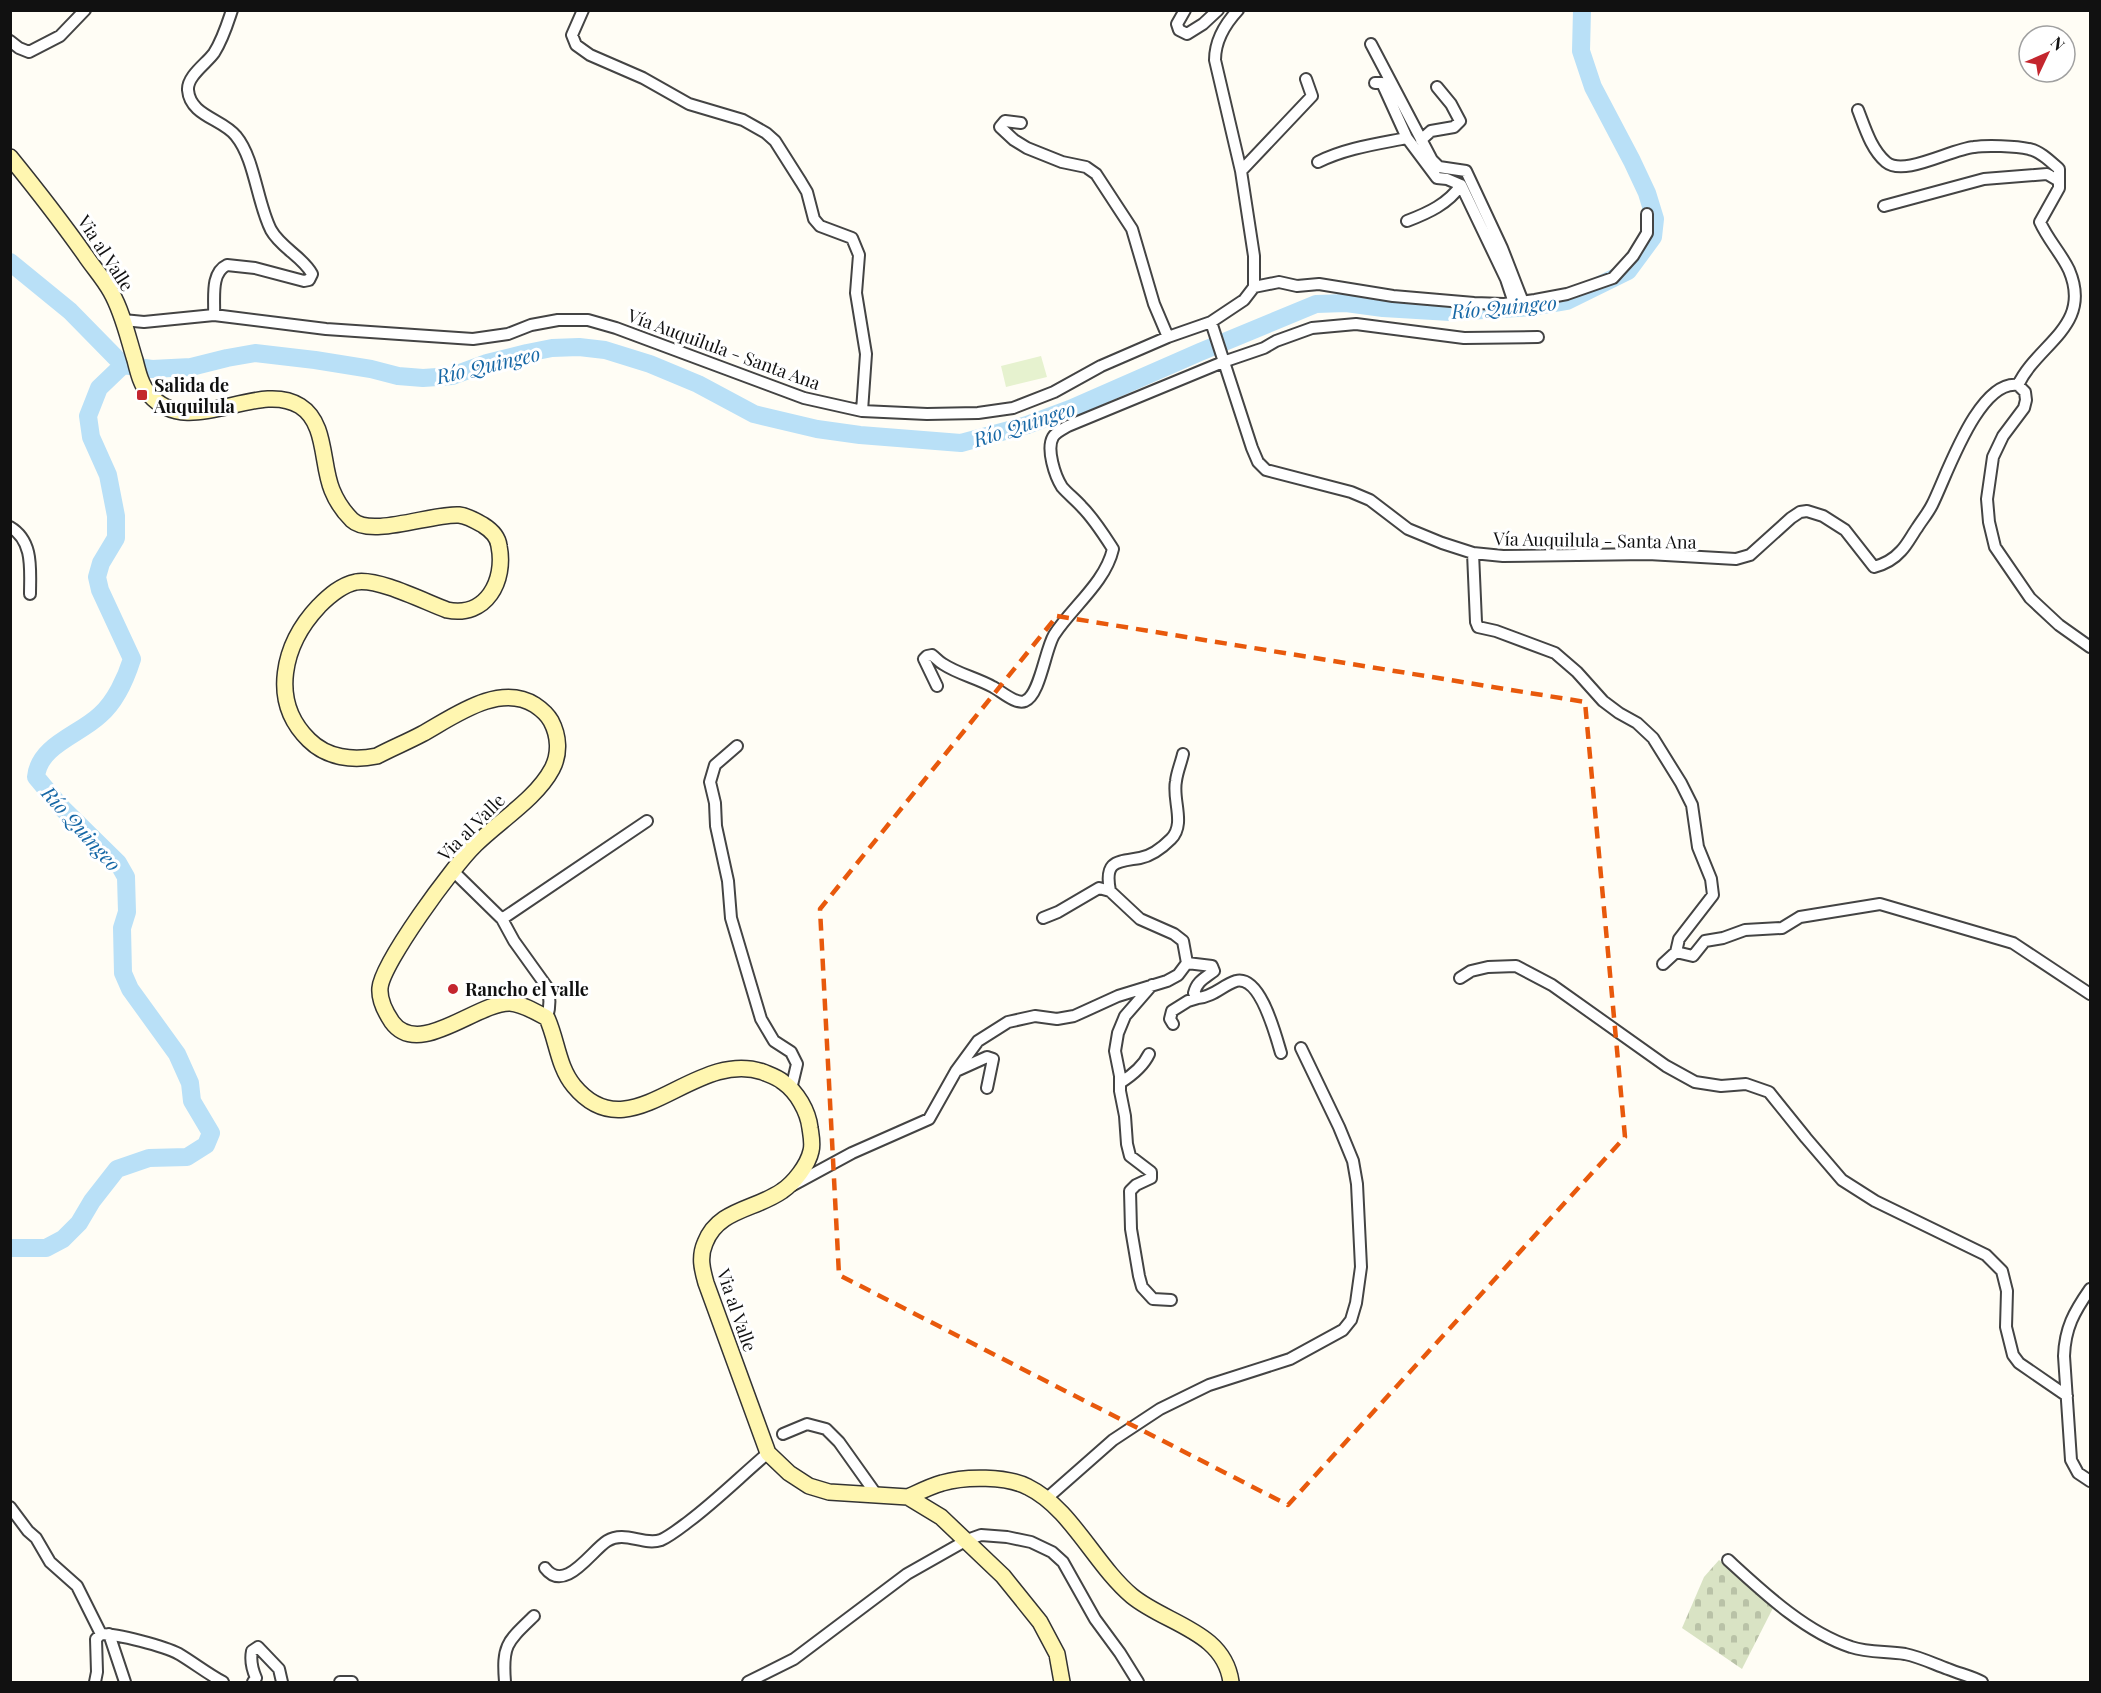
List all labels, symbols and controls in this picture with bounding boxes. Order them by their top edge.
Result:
north arrow [2017,24,2077,84]
text: N [2047,32,2070,55]
street label: Via al Valle [72,210,139,296]
water label: Río Quingeo [1449,288,1558,324]
street label: Vía Auquilula - Santa Ana [623,303,824,395]
water label: Río Quingeo [432,339,543,389]
place label: Salida de Auquilula [153,373,236,418]
marker: Salida de Auquilula [135,388,149,402]
water label: Río Quingeo [968,394,1079,453]
street label: Vía Auquilula - Santa Ana [1492,526,1697,554]
water label: Río Quingeo [36,779,128,876]
street label: Via al Valle [431,788,510,867]
place label: Rancho el valle [465,977,589,1001]
marker: Rancho el valle [446,982,460,996]
street label: Via al Valle [711,1265,762,1354]

